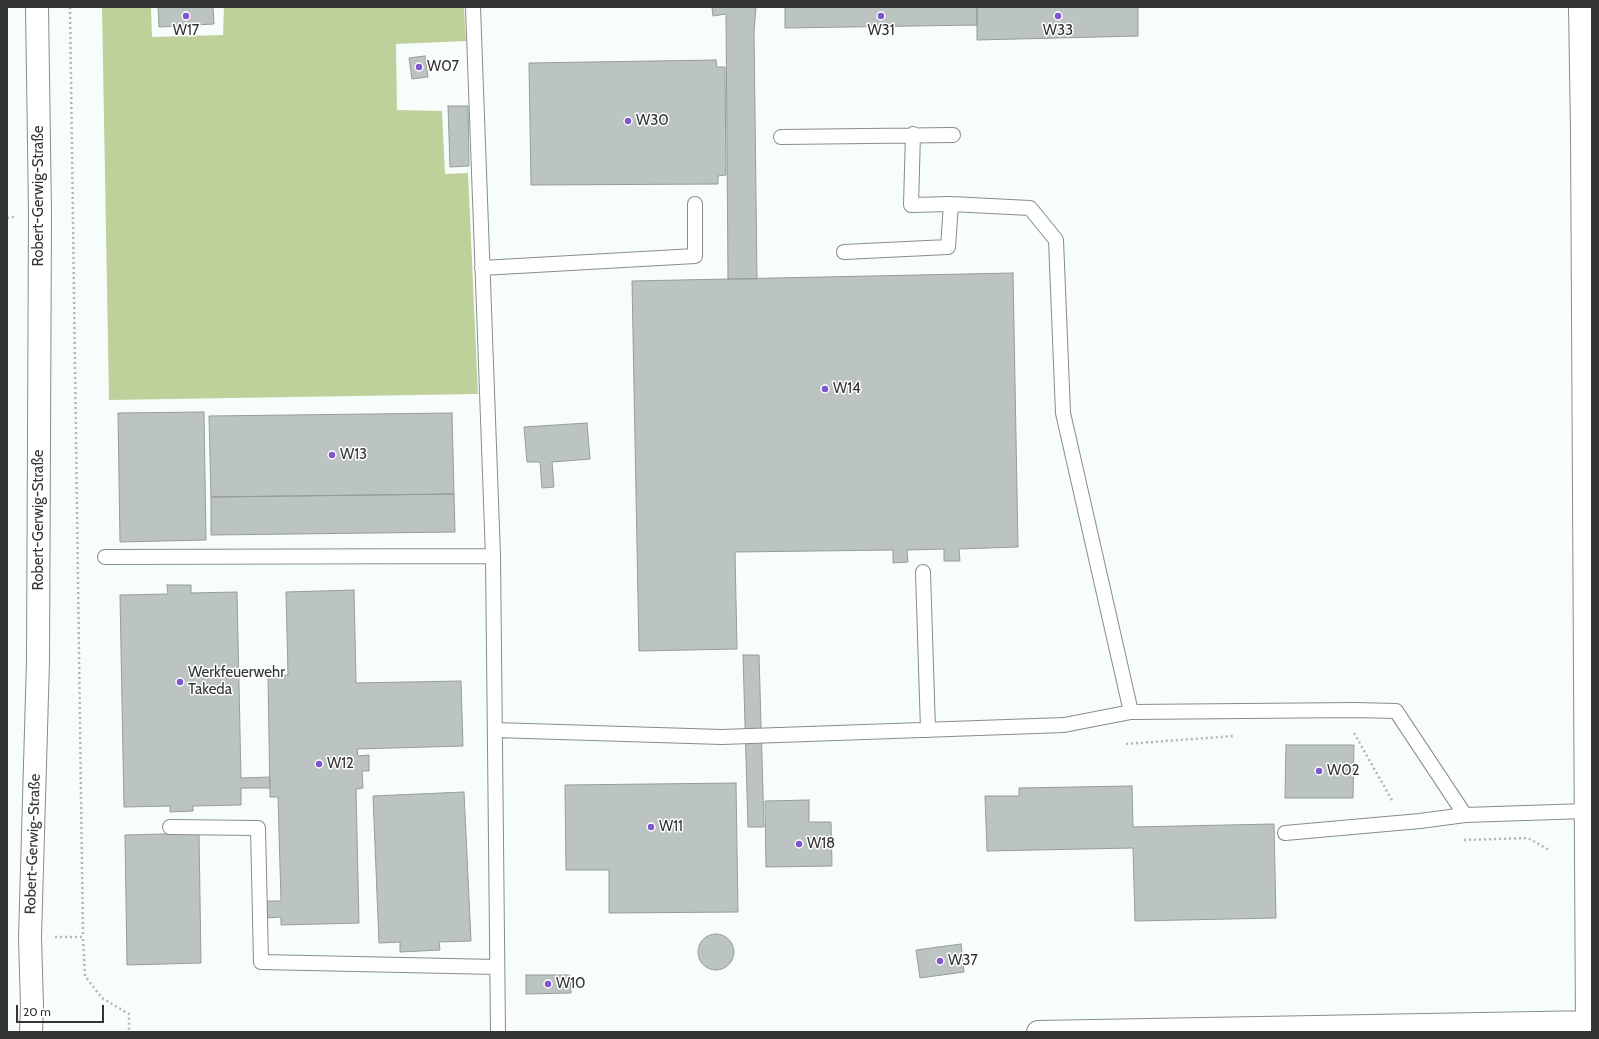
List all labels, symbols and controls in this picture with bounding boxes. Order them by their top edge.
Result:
marker: W17 [181,11,191,21]
marker: W31 [876,11,886,21]
marker: W33 [1053,11,1063,21]
place label: W17 [173,22,199,40]
place label: W31 [867,22,895,40]
place label: W33 [1043,22,1073,40]
place label: W07 [427,58,459,76]
marker: W07 [414,62,424,72]
place label: W30 [636,112,669,130]
marker: W30 [623,116,633,126]
street label: Robert-Gerwig-Straße [30,126,48,266]
place label: W14 [833,380,861,398]
marker: W14 [820,384,830,394]
place label: W13 [340,446,367,464]
street label: Robert-Gerwig-Straße [30,450,48,590]
marker: W13 [327,450,337,460]
place label: Werkfeuerwehr Takeda [188,664,285,699]
marker: Werkfeuerwehr Takeda [175,677,185,687]
place label: W12 [327,755,354,773]
marker: W12 [314,759,324,769]
place label: W02 [1327,762,1360,780]
marker: W02 [1314,766,1324,776]
street label: Robert-Gerwig-Straße [22,773,44,915]
place label: W11 [659,818,683,836]
marker: W11 [646,822,656,832]
place label: W18 [807,835,835,853]
marker: W18 [794,839,804,849]
place label: W37 [948,952,978,970]
marker: W37 [935,956,945,966]
place label: W10 [556,975,586,993]
marker: W10 [543,979,553,989]
scale bar [18,997,106,1023]
text: 20 m [23,1004,51,1019]

